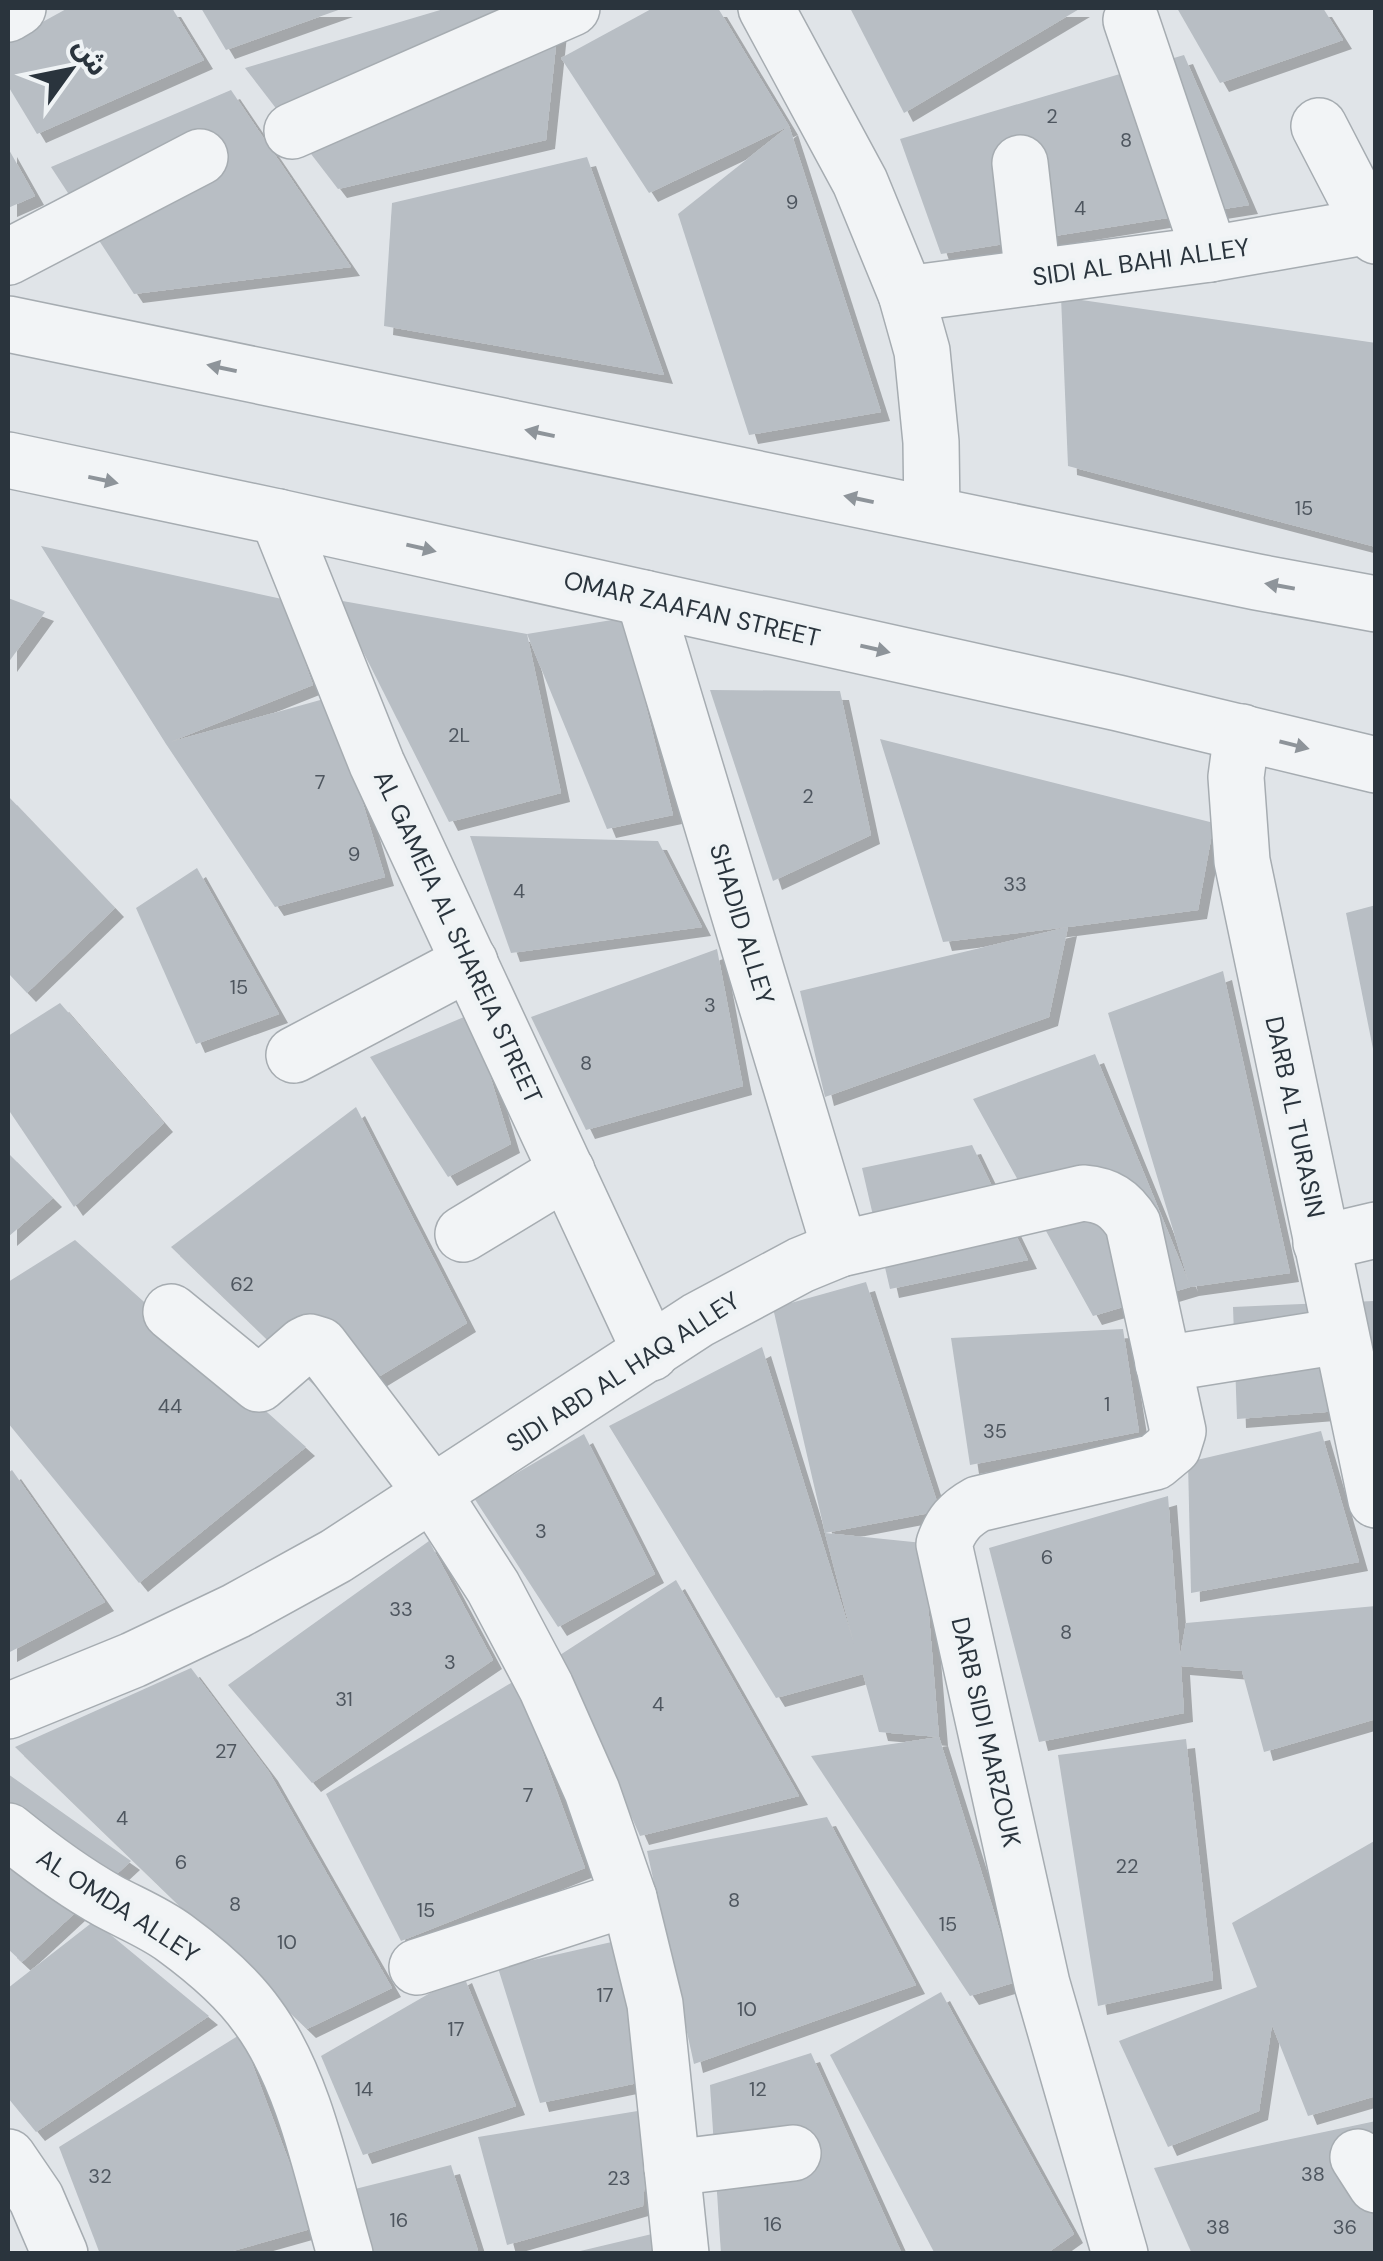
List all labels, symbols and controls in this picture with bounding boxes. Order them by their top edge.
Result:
north arrow [20,20,120,120]
text: ش [65,30,117,83]
house number: 2 [1046,103,1058,129]
house number: 8 [1120,127,1132,153]
house number: 9 [786,189,798,215]
house number: 4 [1074,195,1086,221]
street label: SIDI AL BAHI ALLEY [1030,230,1252,294]
one-way arrow [206,360,237,376]
one-way arrow [524,425,555,441]
one-way arrow [88,473,119,488]
one-way arrow [843,490,874,506]
house number: 15 [1295,495,1313,521]
one-way arrow [406,541,437,557]
street label: OMAR ZAAFAN STREET [560,563,824,655]
one-way arrow [1263,578,1295,593]
one-way arrow [859,642,890,657]
house number: 2L [448,722,470,748]
one-way arrow [1279,738,1310,753]
street label: AL GAMEIA AL SHAREIA STREET [366,765,550,1109]
house number: 7 [315,769,325,795]
house number: 2 [802,783,814,809]
street label: SHADID ALLEY [702,840,782,1008]
house number: 9 [348,841,360,867]
house number: 33 [1003,871,1027,897]
house number: 4 [513,878,525,904]
house number: 15 [230,974,248,1000]
house number: 3 [704,992,716,1018]
street label: DARB AL TURASIN [1258,1013,1332,1221]
house number: 8 [580,1050,592,1076]
house number: 62 [230,1271,254,1297]
street label: SIDI ABD AL HAQ ALLEY [500,1284,746,1460]
house number: 1 [1104,1391,1110,1417]
house number: 44 [158,1393,182,1419]
house number: 35 [983,1418,1007,1444]
house number: 3 [535,1518,547,1544]
house number: 6 [1041,1544,1053,1570]
house number: 33 [389,1596,413,1622]
street label: DARB SIDI MARZOUK [943,1614,1029,1851]
house number: 8 [1060,1619,1072,1645]
house number: 3 [444,1649,456,1675]
house number: 31 [335,1686,353,1712]
house number: 4 [652,1691,664,1717]
house number: 27 [215,1738,237,1764]
house number: 7 [523,1782,533,1808]
house number: 4 [116,1805,128,1831]
street label: AL OMDA ALLEY [30,1841,206,1971]
house number: 6 [175,1849,187,1875]
house number: 22 [1115,1853,1139,1879]
house number: 8 [728,1887,740,1913]
house number: 8 [229,1891,241,1917]
house number: 15 [417,1897,435,1923]
house number: 15 [939,1911,957,1937]
house number: 10 [277,1929,297,1955]
house number: 17 [597,1982,613,2008]
house number: 10 [737,1996,757,2022]
house number: 17 [448,2016,464,2042]
house number: 14 [355,2076,373,2102]
house number: 12 [749,2076,767,2102]
house number: 38 [1301,2161,1325,2187]
house number: 32 [88,2163,112,2189]
house number: 23 [607,2165,631,2191]
house number: 16 [390,2207,408,2233]
house number: 16 [764,2211,782,2237]
house number: 38 [1206,2214,1230,2240]
house number: 36 [1333,2214,1357,2240]

